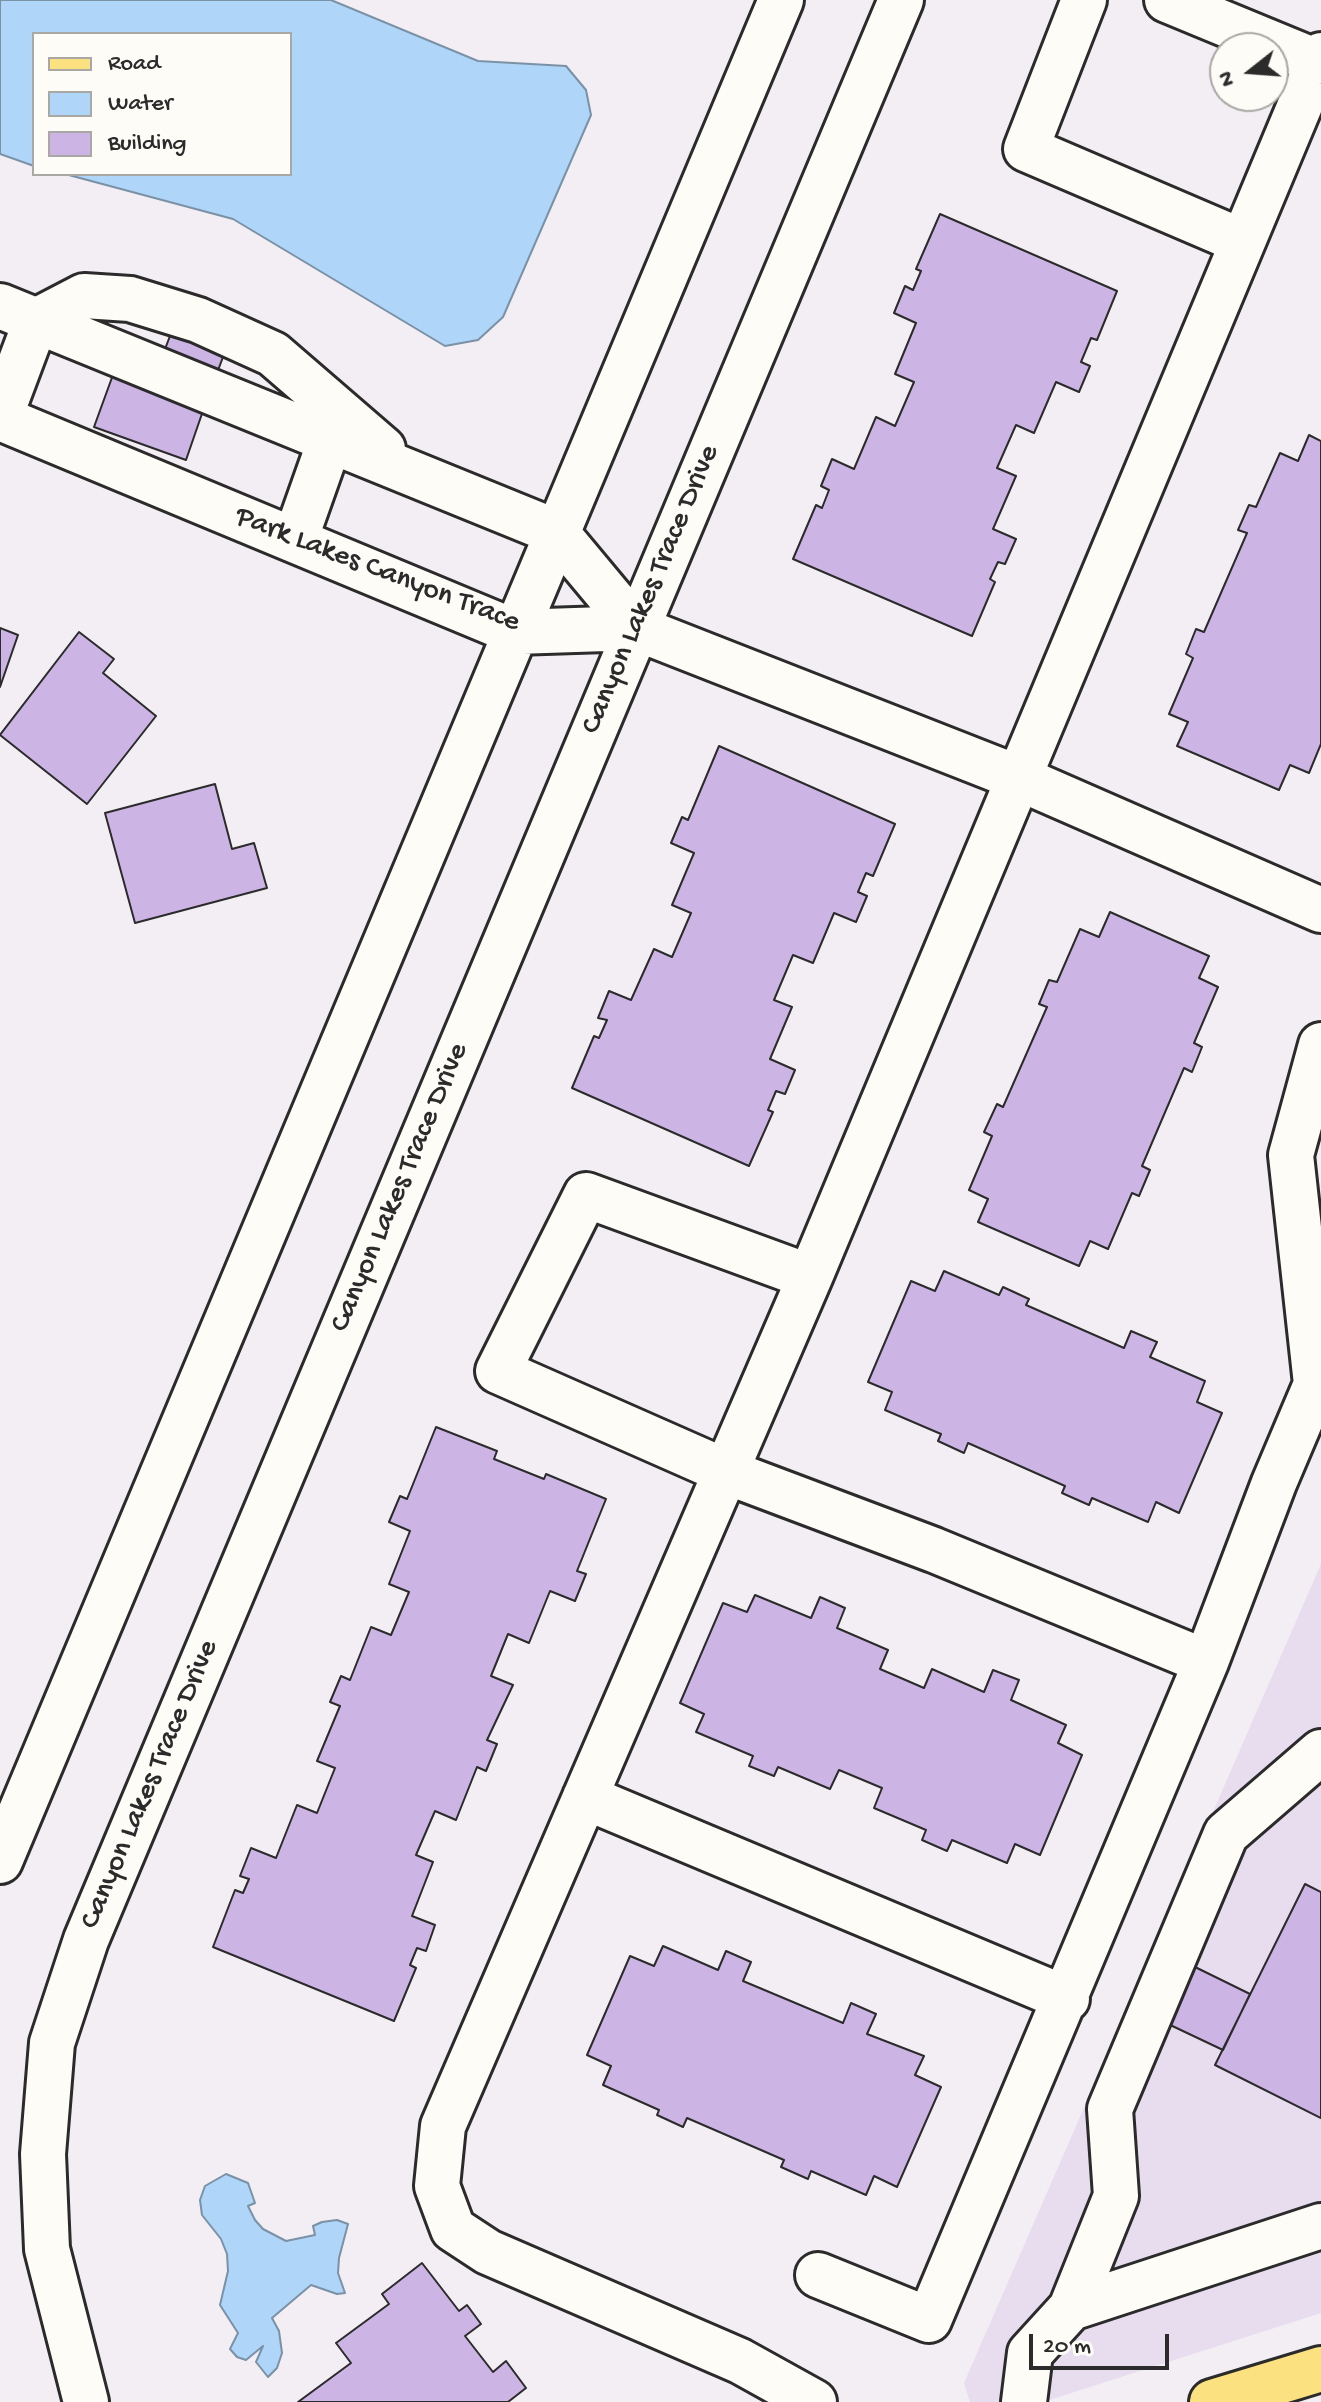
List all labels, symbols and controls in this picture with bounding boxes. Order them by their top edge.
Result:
legend [32,32,292,176]
north arrow [1209,32,1289,112]
text: Road [108,50,160,79]
text: N [1213,68,1242,89]
text: Water [108,90,172,119]
text: Building [108,130,186,159]
street label: Canyon Lakes Trace Drive [575,440,729,740]
street label: Park Lakes Canyon Trace [229,500,525,642]
street label: Canyon Lakes Trace Drive [324,1038,478,1338]
street label: Canyon Lakes Trace Drive [74,1635,228,1935]
scale bar [1033,2318,1173,2368]
text: 20 m [1043,2333,1091,2362]

